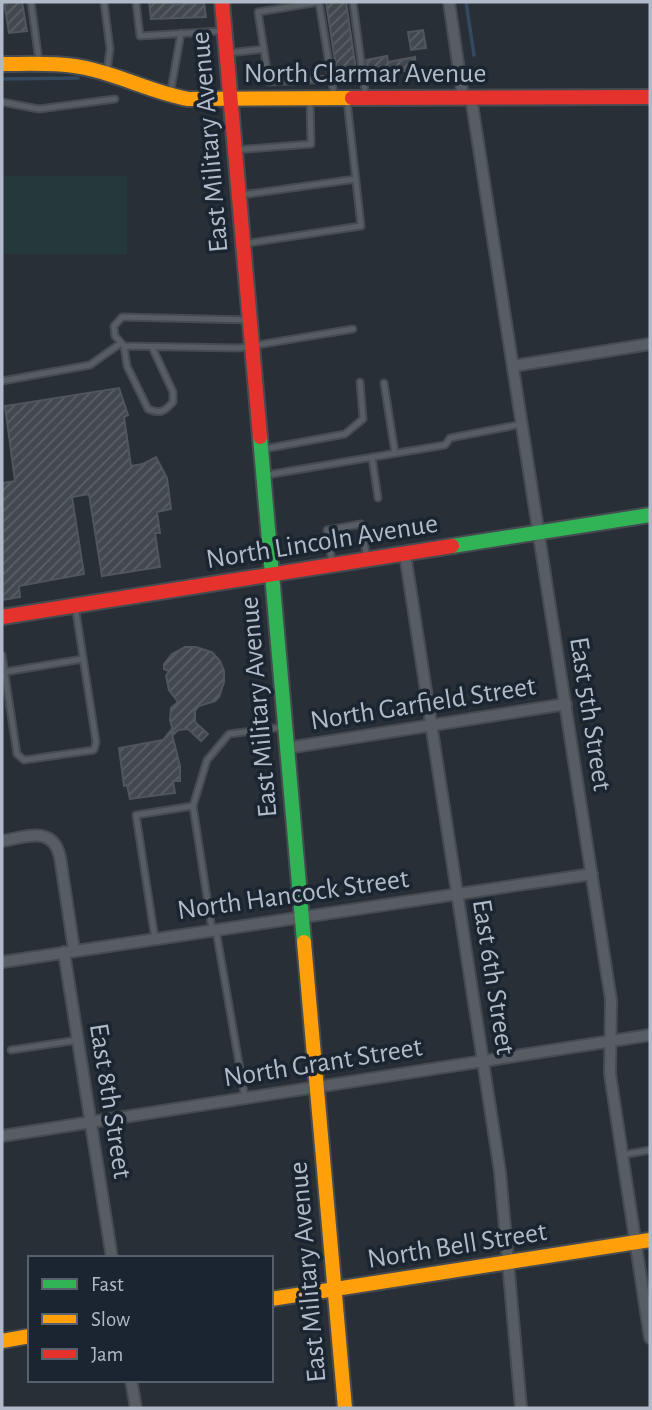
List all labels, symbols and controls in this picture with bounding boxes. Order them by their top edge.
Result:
street label: East Military Avenue [186,30,234,254]
street label: North Clarmar Avenue [244,60,486,88]
street label: North Lincoln Avenue [204,510,440,574]
street label: East Military Avenue [235,595,283,819]
street label: East 5th Street [564,635,616,793]
street label: North Garfield Street [308,672,538,736]
street label: North Hancock Street [175,865,411,925]
street label: East 6th Street [467,897,519,1057]
street label: East 8th Street [84,1021,136,1181]
street label: North Grant Street [222,1033,424,1093]
street label: East Military Avenue [284,1160,332,1384]
street label: North Bell Street [365,1218,549,1274]
legend [28,1256,273,1382]
text: Fast [91,1274,124,1295]
text: Slow [91,1309,130,1330]
text: Jam [91,1344,123,1365]

